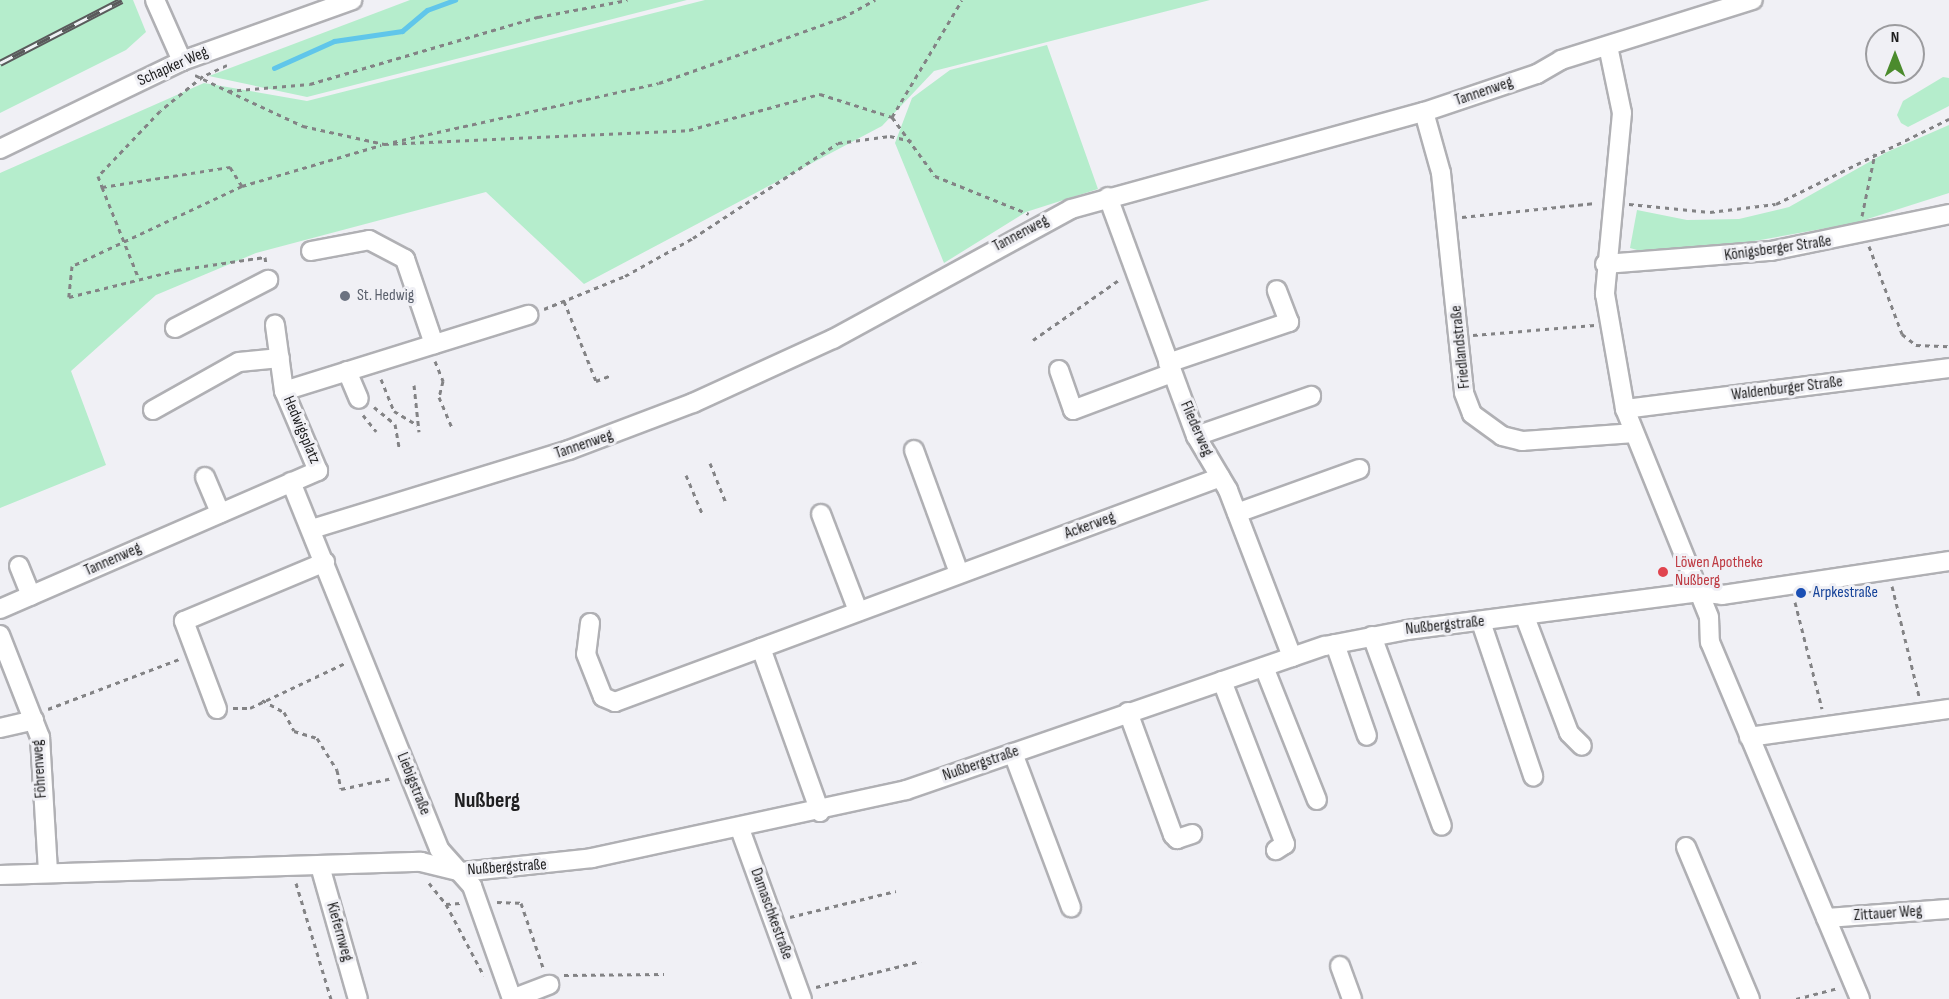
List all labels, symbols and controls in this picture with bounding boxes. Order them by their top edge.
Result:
north arrow [1865,24,1925,84]
text: N [1891,28,1899,47]
street label: Schapker Weg [135,43,211,91]
street label: Tannenweg [1452,73,1516,111]
street label: Tannenweg [990,211,1052,257]
street label: Königsberger Straße [1723,232,1833,266]
place label: St. Hedwig [357,286,414,306]
marker: St. Hedwig [338,289,352,303]
street label: Friedlandstraße [1447,304,1475,390]
street label: Waldenburger Straße [1730,373,1844,405]
street label: Hedwigsplatz [278,393,324,467]
street label: Fliederweg [1175,398,1217,460]
street label: Tannenweg [552,426,616,464]
street label: Ackerweg [1062,508,1118,544]
street label: Tannenweg [82,539,144,581]
place label: Löwen Apotheke Nußberg [1675,553,1763,591]
marker: Löwen Apotheke Nußberg [1656,565,1670,579]
place label: Arpkestraße [1813,583,1878,603]
marker: Arpkestraße [1794,586,1808,600]
street label: Nußbergstraße [1404,612,1486,640]
street label: Föhrenweg [28,739,52,799]
street label: Nußbergstraße [940,742,1022,786]
street label: Liebigstraße [392,750,434,818]
district label: Nußberg [454,788,520,814]
street label: Nußbergstraße [467,856,547,880]
street label: Damaschkestraße [746,866,796,962]
street label: Kiefernweg [321,900,357,964]
street label: Zittauer Weg [1853,902,1923,926]

